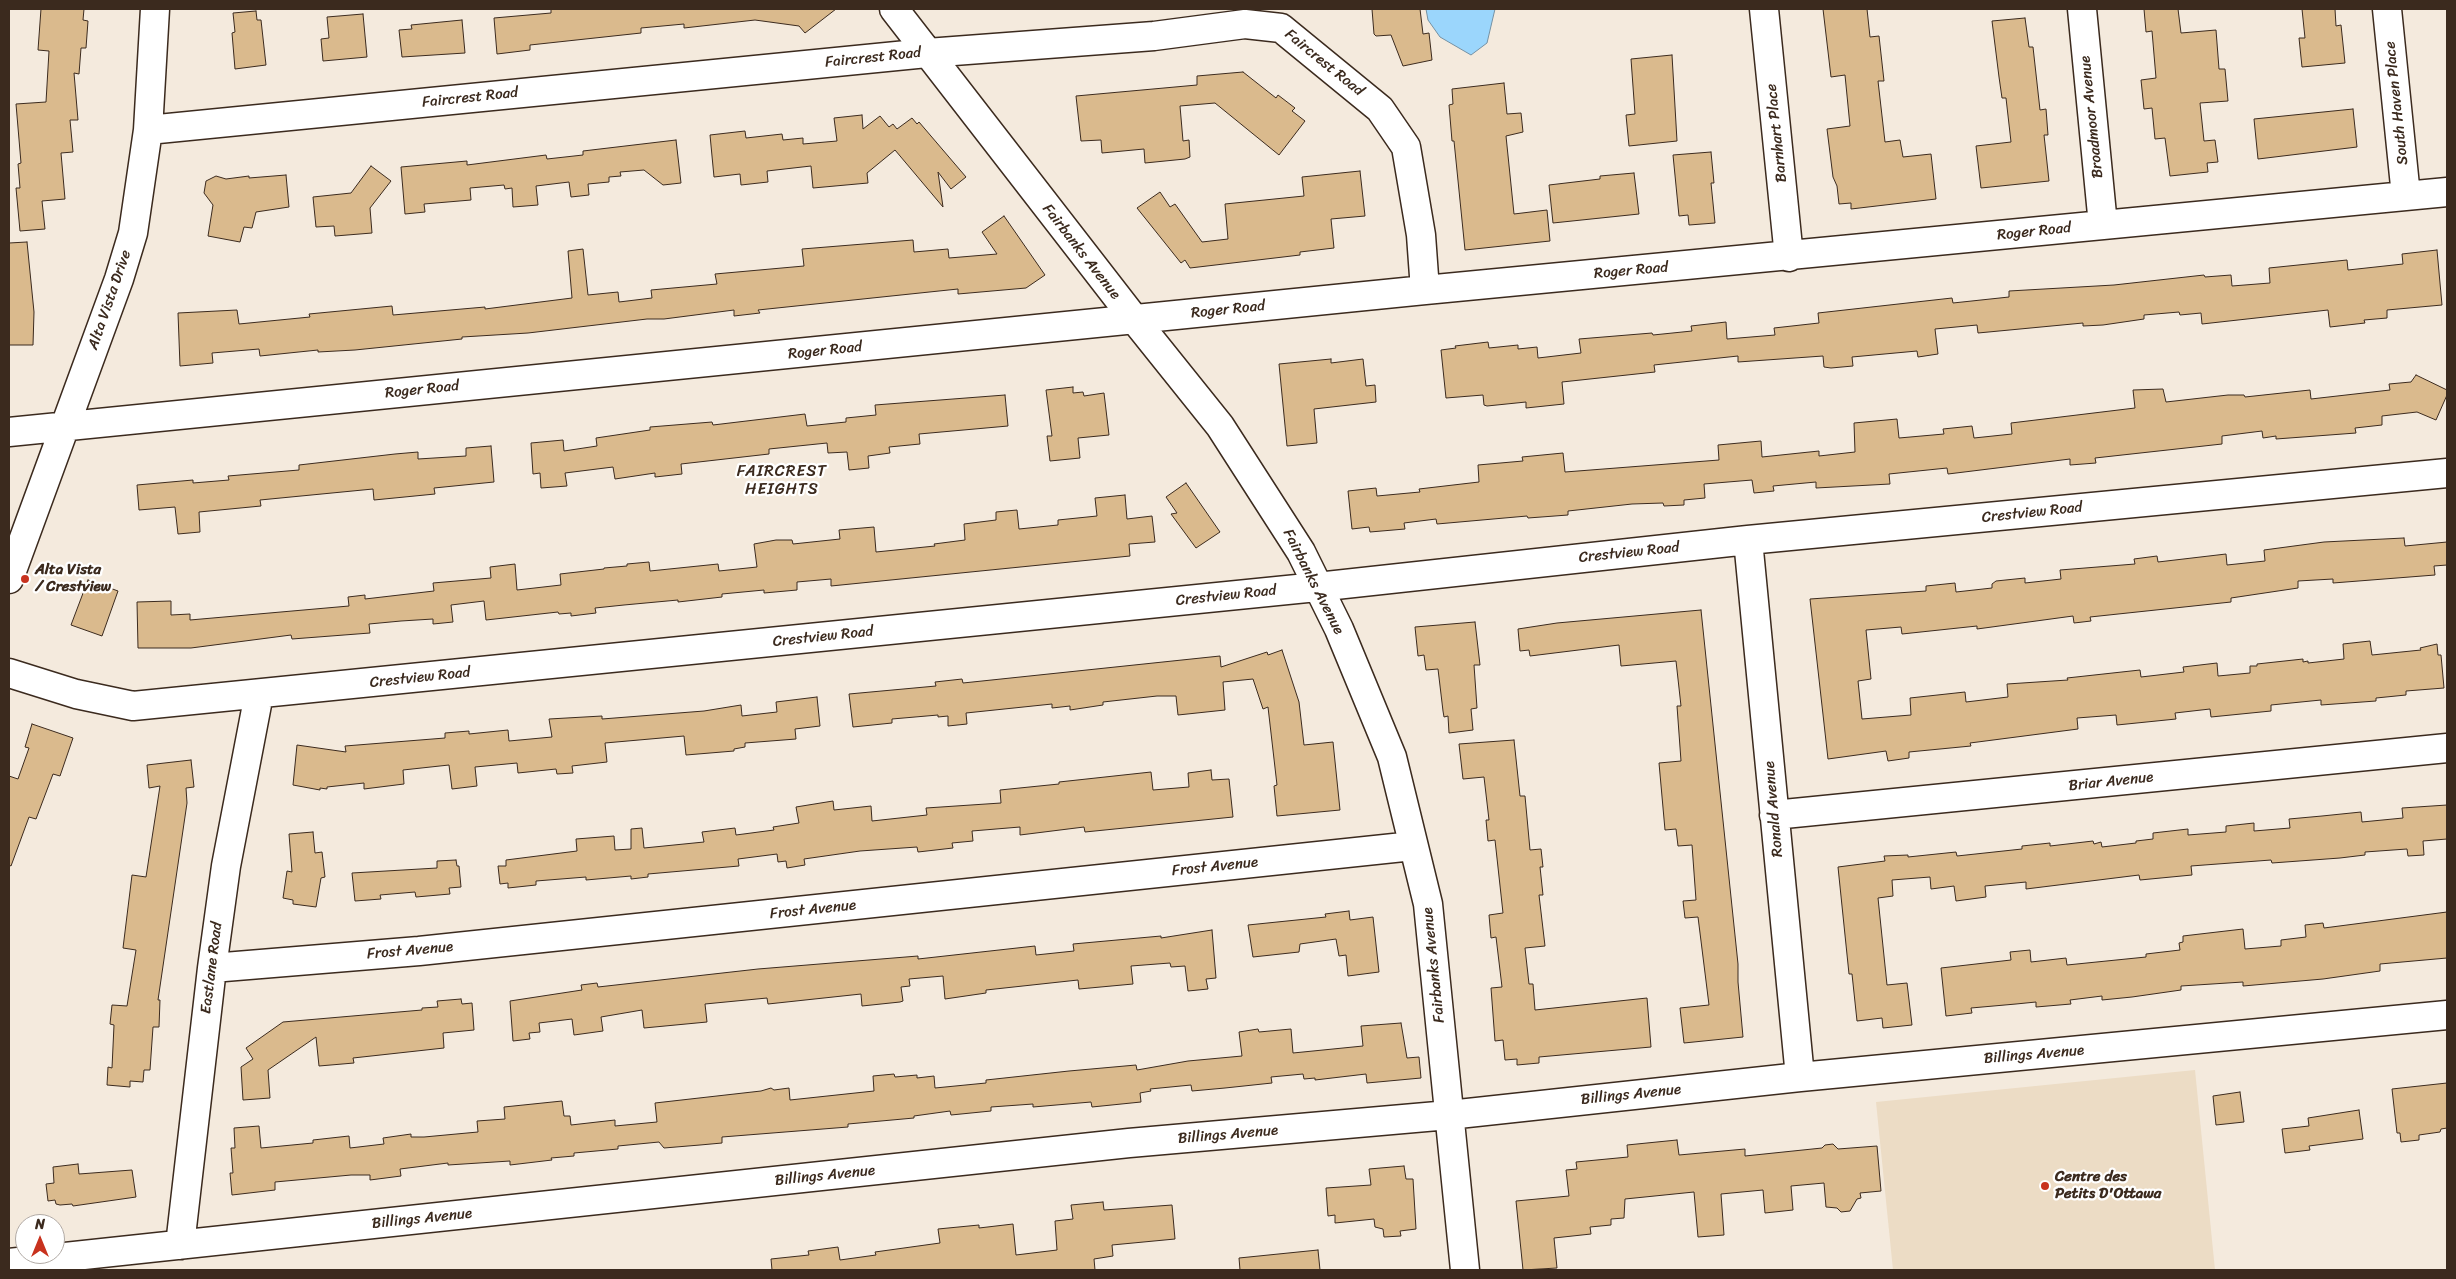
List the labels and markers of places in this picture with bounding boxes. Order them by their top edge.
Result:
place label: Alta Vista / Crestview [35,561,111,596]
marker: Alta Vista / Crestview [19,573,31,585]
place label: Centre des Petits D'Ottawa [2055,1168,2161,1203]
marker: Centre des Petits D'Ottawa [2039,1180,2051,1192]

